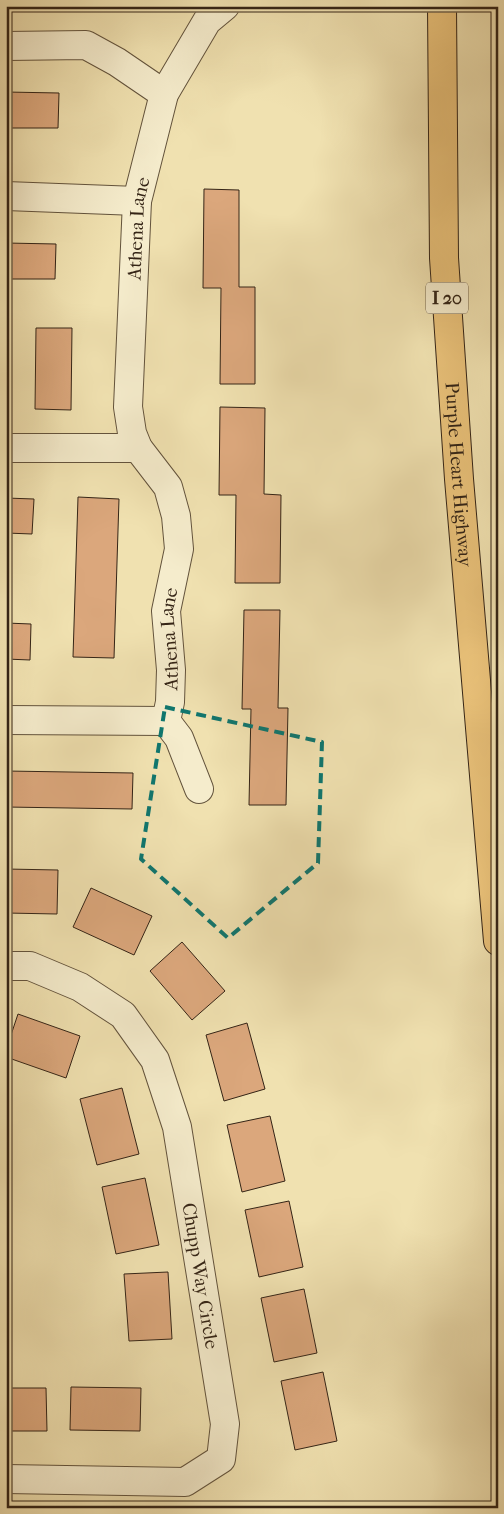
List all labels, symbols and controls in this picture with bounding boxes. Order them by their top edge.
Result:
street label: Athena Lane [124,175,155,281]
road number: I 20 [426,282,468,314]
street label: Purple Heart Highway [440,381,476,569]
street label: Athena Lane [156,586,183,692]
street label: Chupp Way Circle [177,1201,223,1351]

